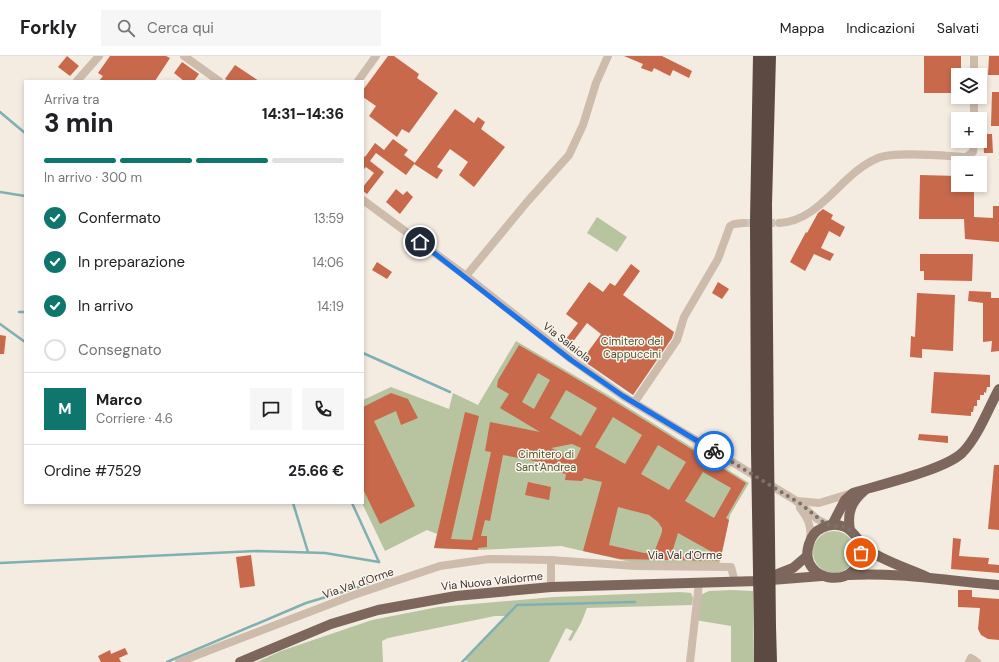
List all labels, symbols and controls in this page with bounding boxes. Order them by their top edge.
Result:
search box [101,10,381,46]
text: Forkly [20,15,77,40]
icon: search [115,17,137,39]
text: Cerca qui [147,18,214,38]
text: Mappa [780,19,824,37]
text: Indicazioni [846,19,915,37]
text: Salvati [937,19,979,37]
map controls [951,68,987,192]
button: layers [951,68,987,104]
text: Arriva tra [44,91,99,108]
text: 14:31–14:36 [262,104,344,124]
text: 3 min [44,106,114,140]
button: + [951,112,987,148]
button: − [951,156,987,192]
text: In arrivo · 300 m [44,169,142,186]
icon: check [44,207,66,229]
text: Confermato [78,208,161,228]
text: 13:59 [314,210,344,227]
pin [403,225,437,259]
icon: home [409,231,431,253]
icon: check [44,251,66,273]
text: In preparazione [78,252,185,272]
text: 14:06 [312,254,344,271]
icon: check [44,295,66,317]
text: In arrivo [78,296,133,316]
text: 14:19 [317,298,344,315]
street label: Via Salaiola [540,319,594,365]
park label: Cimitero dei Cappuccini [601,334,663,361]
text: Consegnato [78,340,162,360]
button: chat [250,388,292,430]
button: phone [302,388,344,430]
text: Marco [96,390,142,410]
text: M [58,399,72,419]
text: Corriere · 4.6 [96,410,173,427]
courier [694,431,734,471]
icon: bike [703,440,725,462]
park label: Cimitero di Sant'Andrea [516,447,576,474]
text: Ordine #7529 [44,461,141,481]
text: 25.66 € [288,461,344,481]
pin [844,536,878,570]
icon: bag [850,542,872,564]
street label: Via Val d'Orme [648,548,722,562]
street label: Via Val d'Orme [321,564,395,602]
street label: Via Nuova Valdorme [440,569,544,593]

